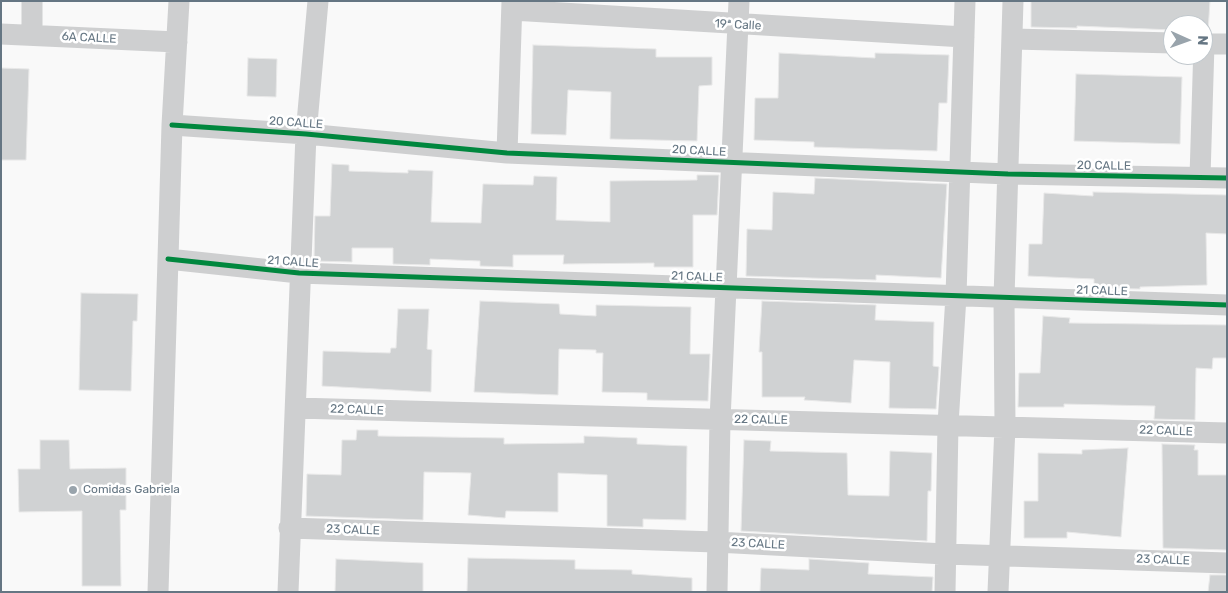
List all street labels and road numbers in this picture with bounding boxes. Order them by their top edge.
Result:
street label: 19ª Calle [714,17,762,33]
street label: 6A CALLE [61,29,117,47]
street label: 20 CALLE [268,114,324,132]
street label: 20 CALLE [671,142,727,160]
street label: 20 CALLE [1077,158,1131,174]
street label: 21 CALLE [267,253,319,271]
street label: 21 CALLE [671,269,723,285]
street label: 21 CALLE [1076,283,1128,299]
street label: 22 CALLE [330,402,384,418]
street label: 22 CALLE [734,412,788,428]
street label: 22 CALLE [1139,423,1193,439]
street label: 23 CALLE [326,522,380,538]
street label: 23 CALLE [731,535,785,553]
street label: 23 CALLE [1136,552,1190,568]

